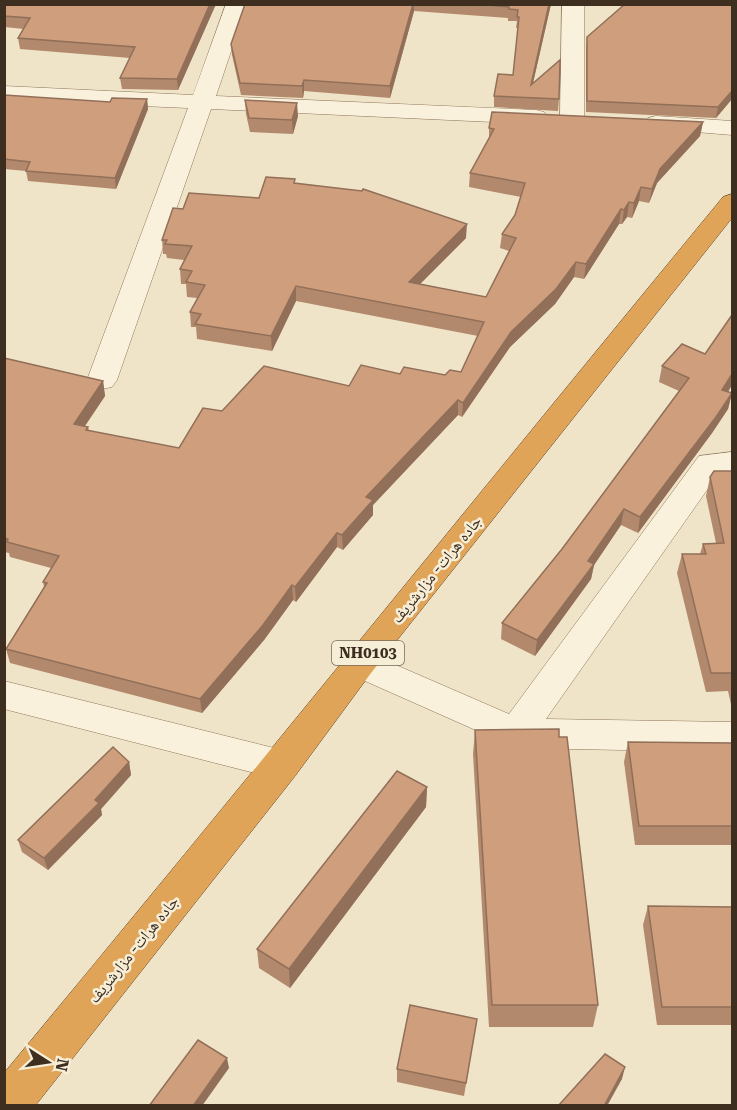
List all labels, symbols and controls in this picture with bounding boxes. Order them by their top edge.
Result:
street label: جاده هرات- مزارشریف [387,512,485,627]
road number: NH0103 [332,641,404,665]
street label: جاده هرات- مزارشریف [84,892,182,1007]
north arrow [18,1032,78,1092]
text: N [52,1057,73,1073]

